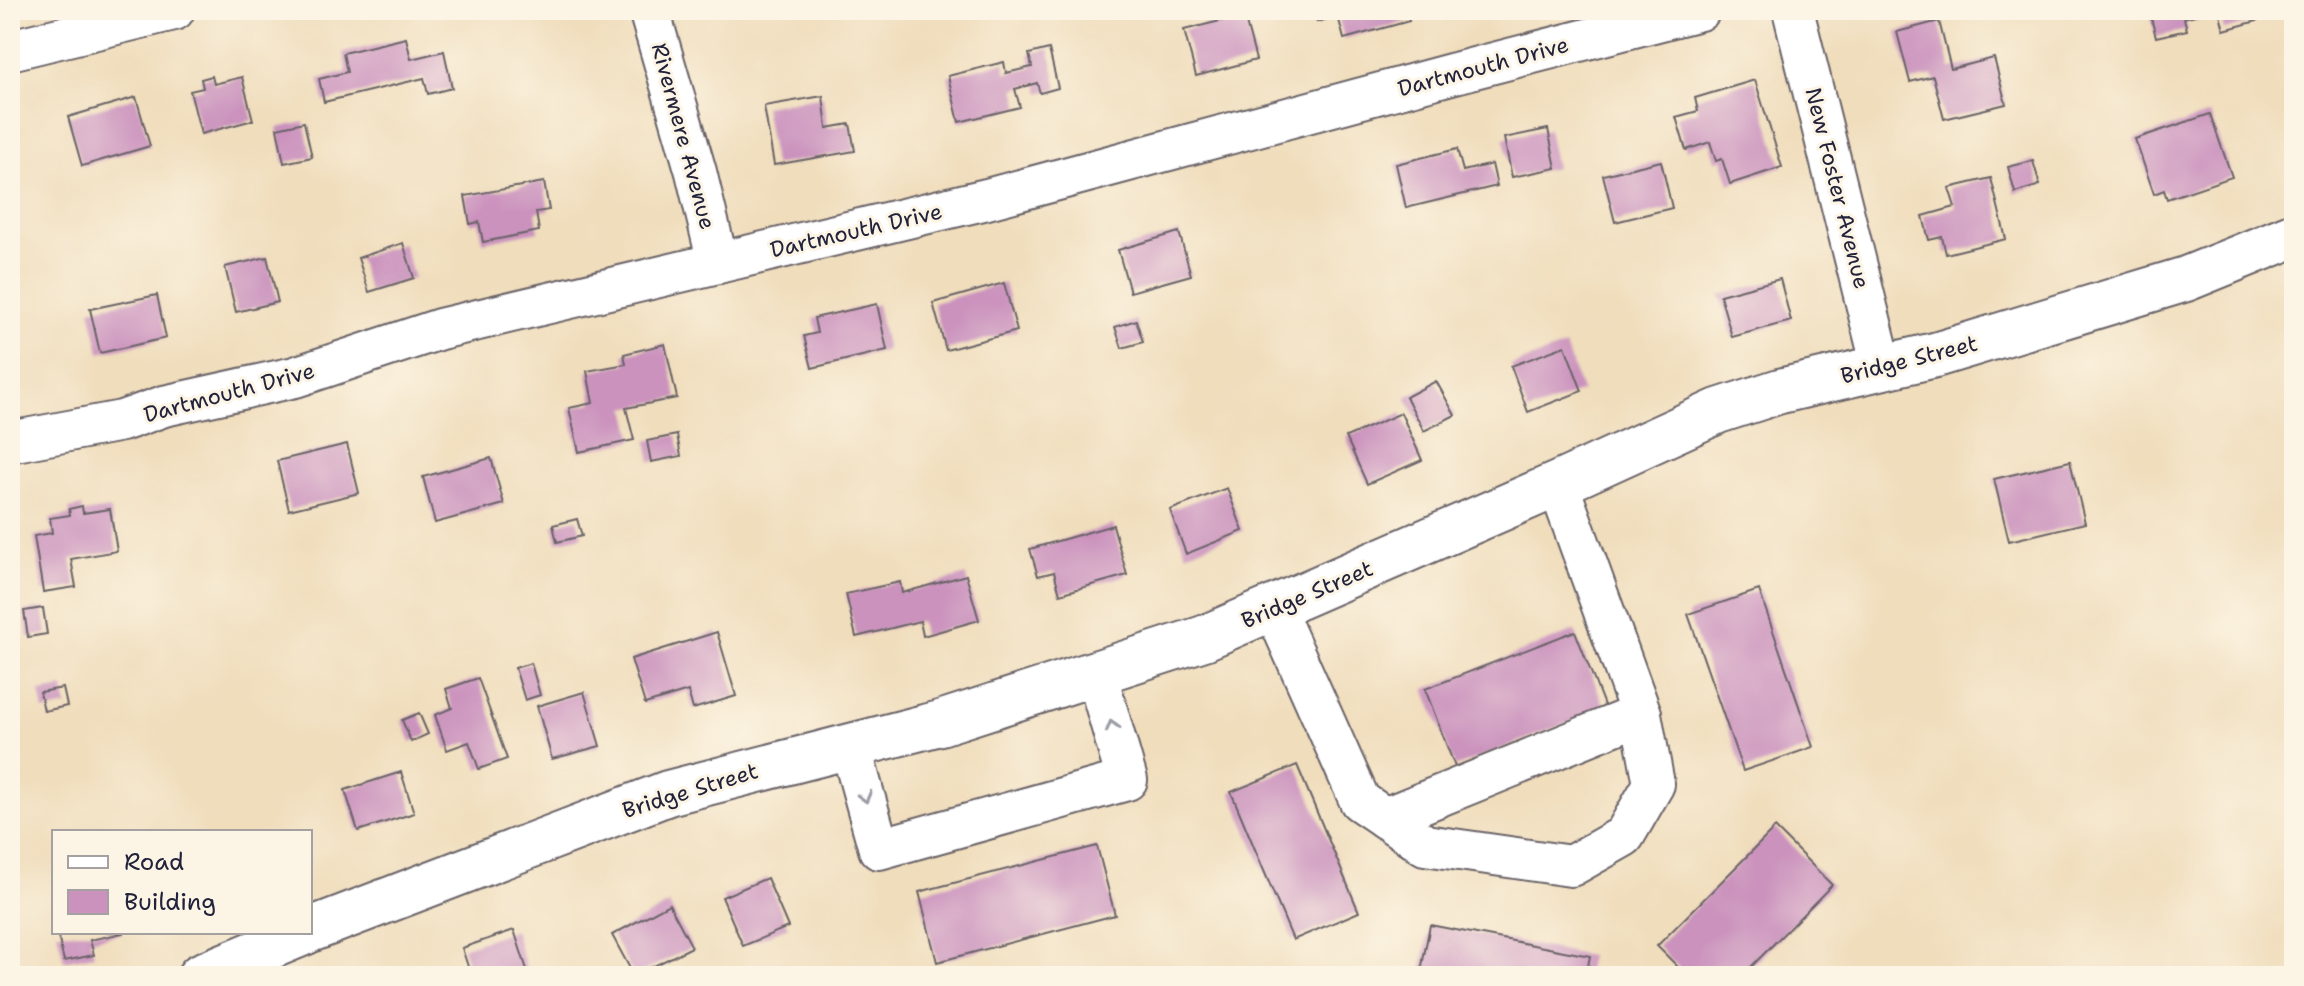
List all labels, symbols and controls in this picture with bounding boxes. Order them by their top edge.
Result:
street label: Dartmouth Drive [1395,30,1572,103]
street label: Rivermere Avenue [645,40,722,233]
street label: New Foster Avenue [1798,84,1877,292]
street label: Dartmouth Drive [767,197,945,264]
street label: Bridge Street [1838,328,1981,391]
street label: Dartmouth Drive [141,356,318,429]
street label: Bridge Street [1237,554,1377,635]
one-way arrow [1104,719,1121,733]
street label: Bridge Street [619,756,761,825]
one-way arrow [855,789,872,803]
legend [52,830,312,934]
text: Road [124,846,184,878]
text: Building [124,886,216,918]

